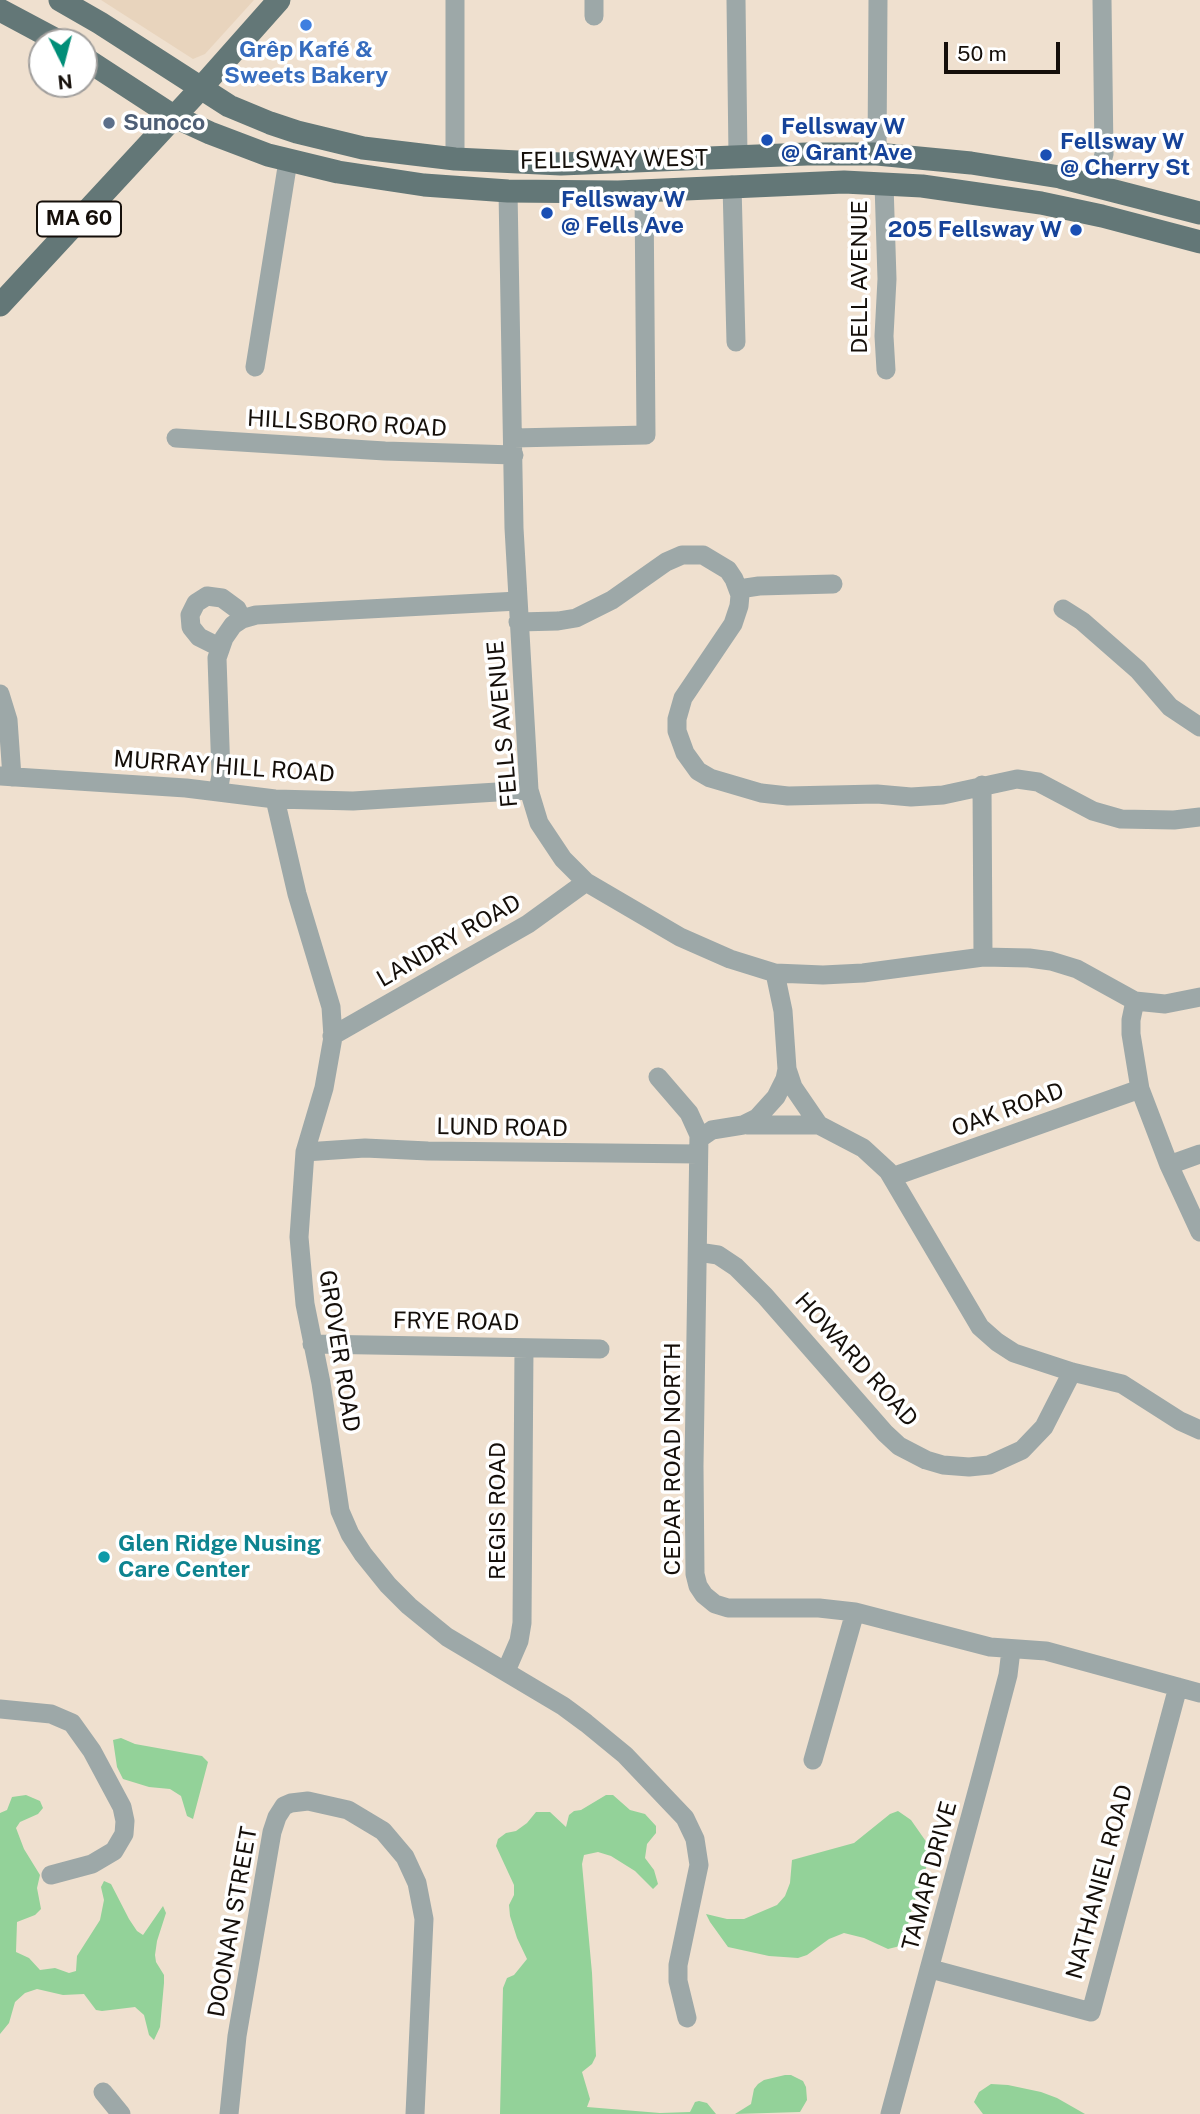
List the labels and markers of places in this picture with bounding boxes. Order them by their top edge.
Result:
marker: Grêp Kafé & Sweets Bakery [298,17,314,33]
place label: Grêp Kafé & Sweets Bakery [224,36,388,90]
place label: Sunoco [123,109,205,137]
place label: Fellsway W @ Grant Ave [781,113,913,167]
marker: Sunoco [101,115,117,131]
place label: Fellsway W @ Cherry St [1060,128,1190,182]
marker: Fellsway W @ Grant Ave [759,132,775,148]
marker: Fellsway W @ Cherry St [1038,147,1054,163]
place label: Fellsway W @ Fells Ave [561,186,685,240]
marker: Fellsway W @ Fells Ave [539,205,555,221]
place label: 205 Fellsway W [888,216,1062,244]
marker: 205 Fellsway W [1068,222,1084,238]
place label: Glen Ridge Nusing Care Center [118,1530,321,1584]
marker: Glen Ridge Nusing Care Center [96,1549,112,1565]

